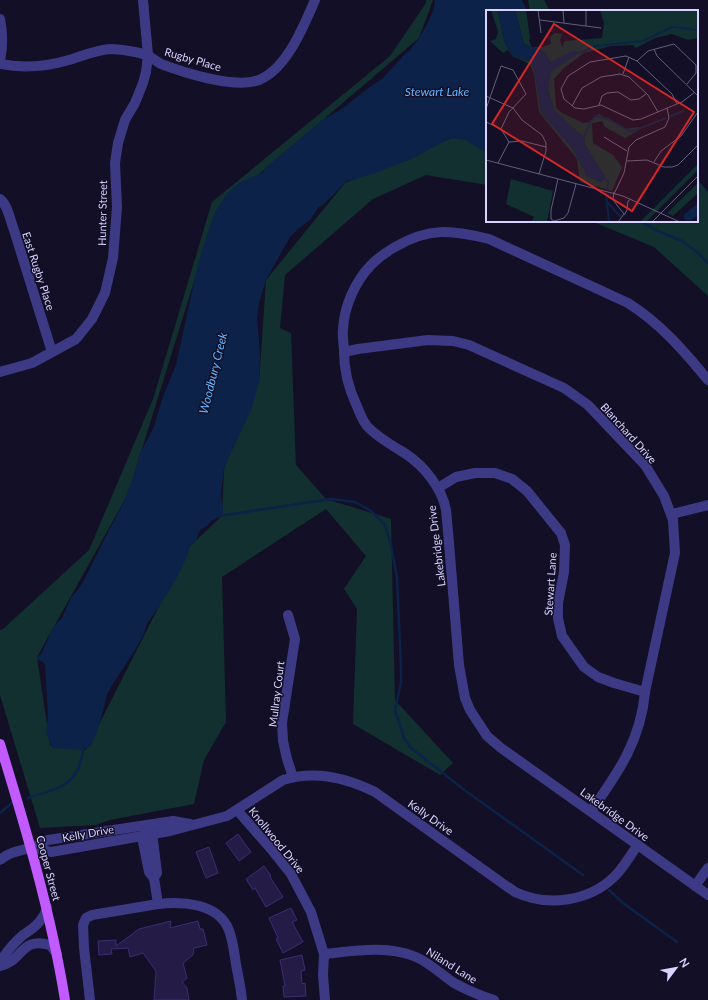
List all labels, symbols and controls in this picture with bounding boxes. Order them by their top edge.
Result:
inset map [486,10,698,222]
street label: Rugby Place [163,45,223,73]
water label: Stewart Lake [405,84,469,99]
street label: Hunter Street [95,180,109,246]
street label: East Rugby Place [20,230,58,312]
water label: Woodbury Creek [196,331,230,415]
street label: Blanchard Drive [598,400,660,466]
street label: Lakebridge Drive [425,505,447,587]
street label: Stewart Lane [541,552,559,616]
street label: Mullray Court [265,660,287,728]
street label: Lakebridge Drive [578,785,652,843]
street label: Kelly Drive [406,797,456,837]
street label: Knollwood Drive [246,804,308,876]
street label: Kelly Drive [61,822,115,844]
street label: Cooper Street [34,834,64,902]
street label: Niland Lane [424,944,480,986]
north arrow [656,948,696,988]
text: N [677,955,693,969]

